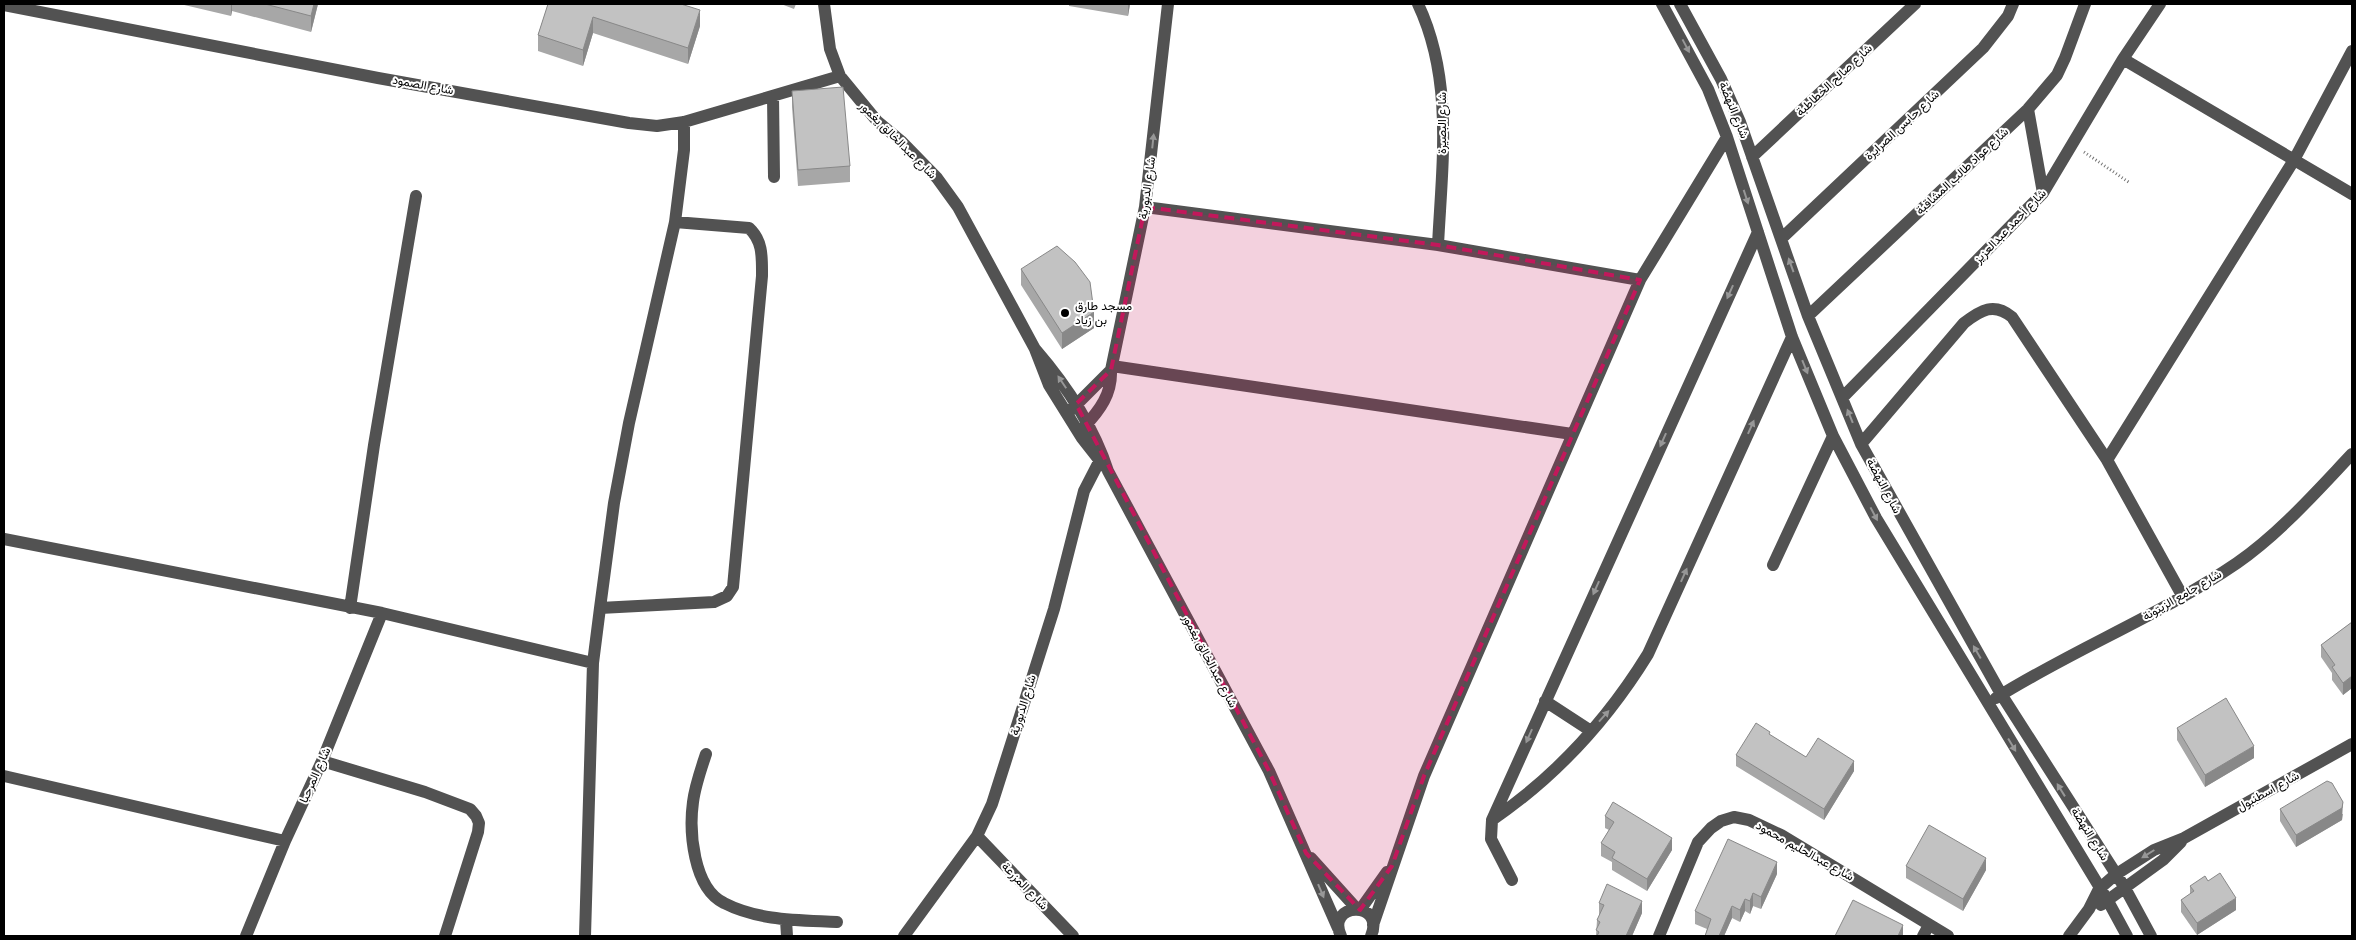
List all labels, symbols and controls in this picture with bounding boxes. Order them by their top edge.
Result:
one-way arrow [1682,39,1690,54]
street label: شارع صالح الخطاطبة [1792,40,1876,120]
street label: شارع الصمود [391,72,455,99]
street label: شارع النهضة [1714,79,1753,141]
street label: شارع حابس الصرايرة [1861,86,1943,165]
street label: شارع البصيرة [1434,92,1451,154]
street label: شارع عبدالخالق يغمور [854,97,940,183]
street label: شارع عواد طالب المشاقبة [1912,124,2013,219]
one-way arrow [1149,133,1157,149]
street label: شارع الدبورية [1135,156,1160,220]
street label: شارع أحمد عبدالعزيز [1970,185,2050,268]
one-way arrow [1742,190,1750,205]
one-way arrow [1786,258,1794,273]
one-way arrow [1726,285,1734,299]
place label: مسجد طارق بن زياد [1075,298,1132,328]
marker: مسجد طارق بن زياد [1059,307,1071,319]
one-way arrow [1801,360,1809,374]
one-way arrow [1057,375,1066,389]
one-way arrow [1846,409,1854,423]
one-way arrow [1747,420,1755,434]
one-way arrow [1659,433,1667,447]
street label: شارع النهضة [1862,456,1905,517]
one-way arrow [1869,507,1878,521]
street label: شارع جامع الزيتونة [2139,566,2225,625]
one-way arrow [1680,568,1688,582]
one-way arrow [1592,581,1600,595]
street label: شارع عبدالخالق يغمور [1177,611,1241,711]
one-way arrow [1972,645,1981,658]
street label: شارع الدبورية [1006,673,1041,738]
one-way arrow [1598,710,1610,722]
one-way arrow [1525,729,1533,743]
one-way arrow [2008,738,2017,751]
street label: شارع المرحبا [296,745,335,806]
street label: شارع اسطنبول [2234,767,2302,816]
one-way arrow [2057,783,2066,796]
street label: شارع النهضة [2066,804,2113,864]
street label: شارع عبدالحليم محمود [1753,817,1857,886]
one-way arrow [2142,849,2155,858]
street label: شارع المزرعة [998,859,1052,914]
one-way arrow [1318,883,1326,898]

